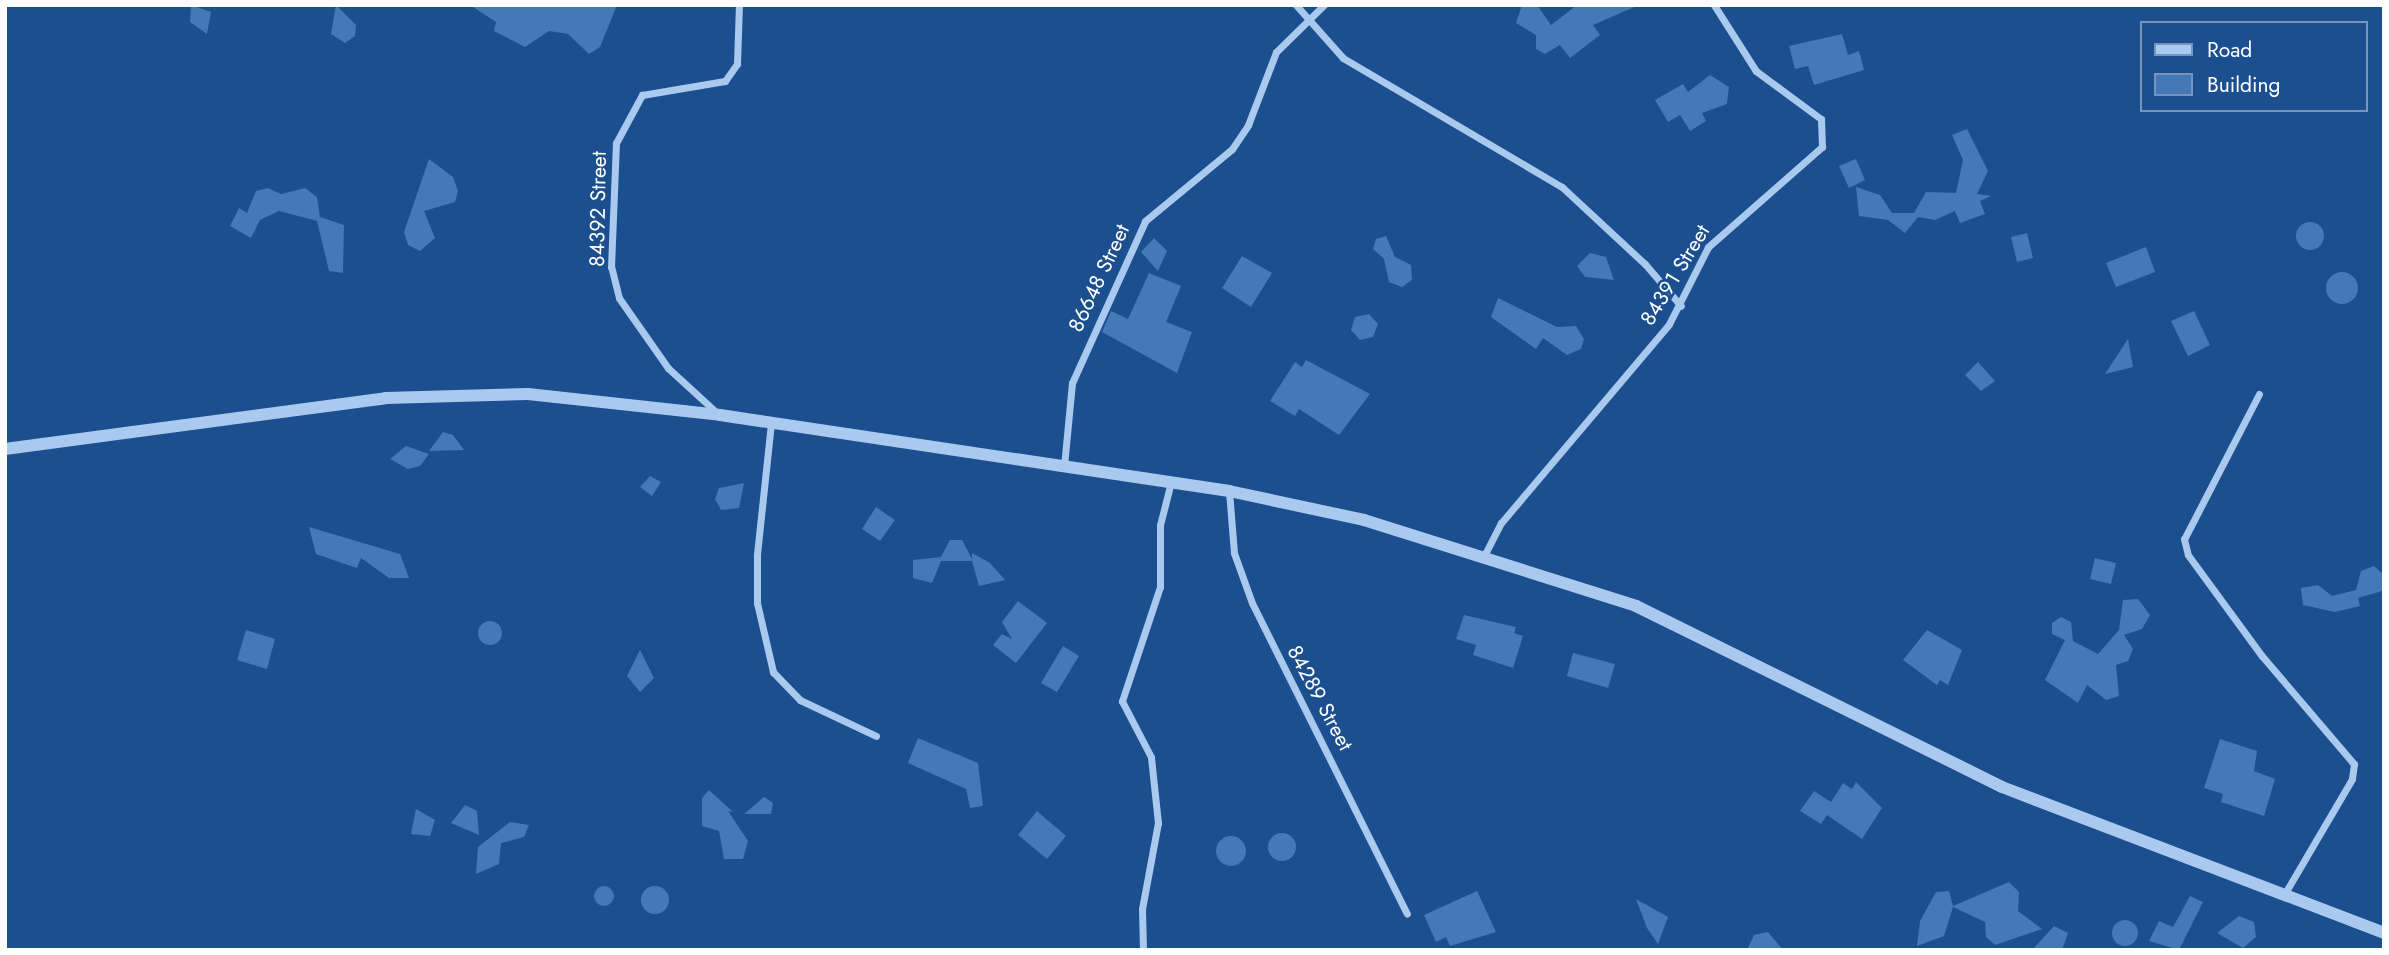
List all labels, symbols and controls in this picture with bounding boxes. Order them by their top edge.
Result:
legend [2140,21,2368,112]
text: Road [2207,35,2252,65]
text: Building [2207,70,2280,100]
street label: 84392 Street [584,151,612,267]
street label: 86648 Street [1063,220,1135,336]
street label: 84391 Street [1635,220,1715,330]
street label: 84289 Street [1282,641,1358,755]

